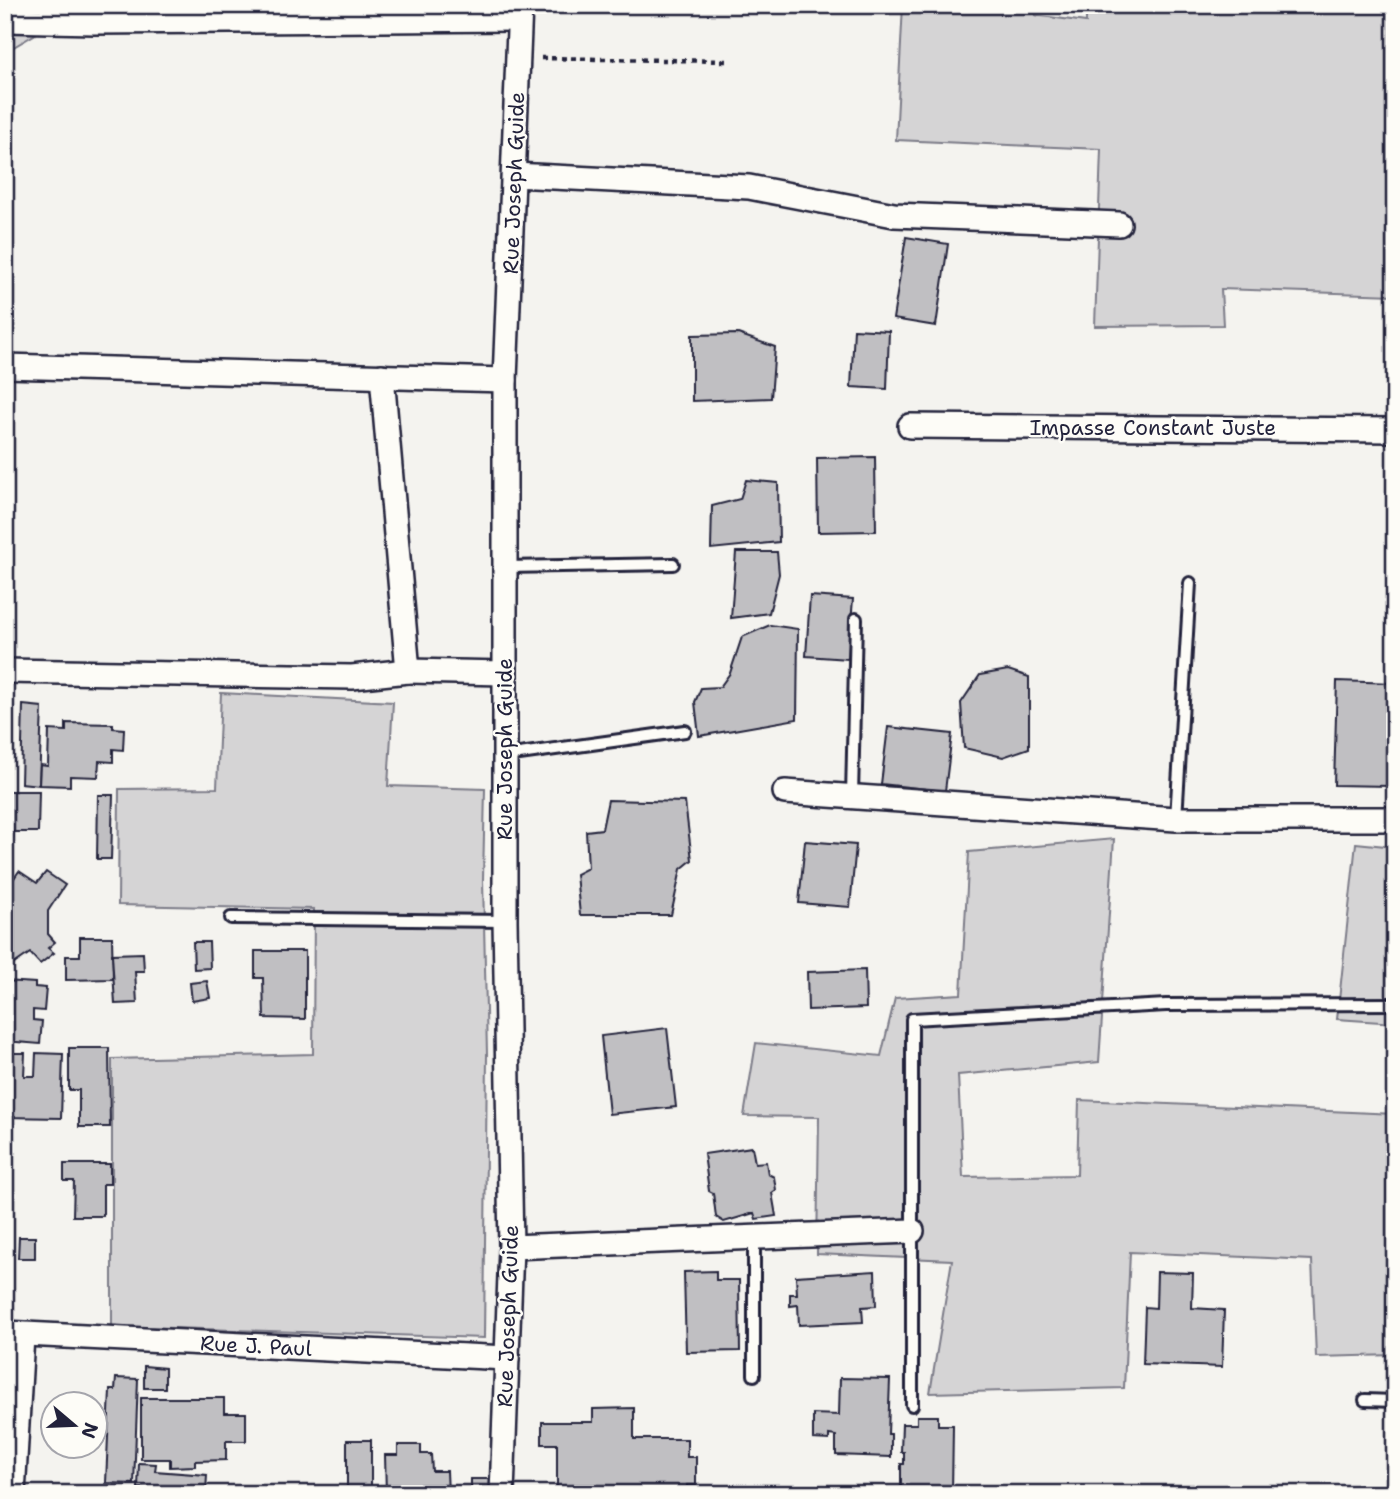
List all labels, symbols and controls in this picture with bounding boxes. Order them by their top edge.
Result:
street label: Rue Joseph Guide [497,91,531,275]
street label: Impasse Constant Juste [1030,414,1276,442]
street label: Rue Joseph Guide [491,658,519,840]
street label: Rue Joseph Guide [491,1224,525,1408]
street label: Rue J. Paul [199,1329,313,1363]
north arrow [38,1390,108,1460]
text: N [75,1419,104,1442]

